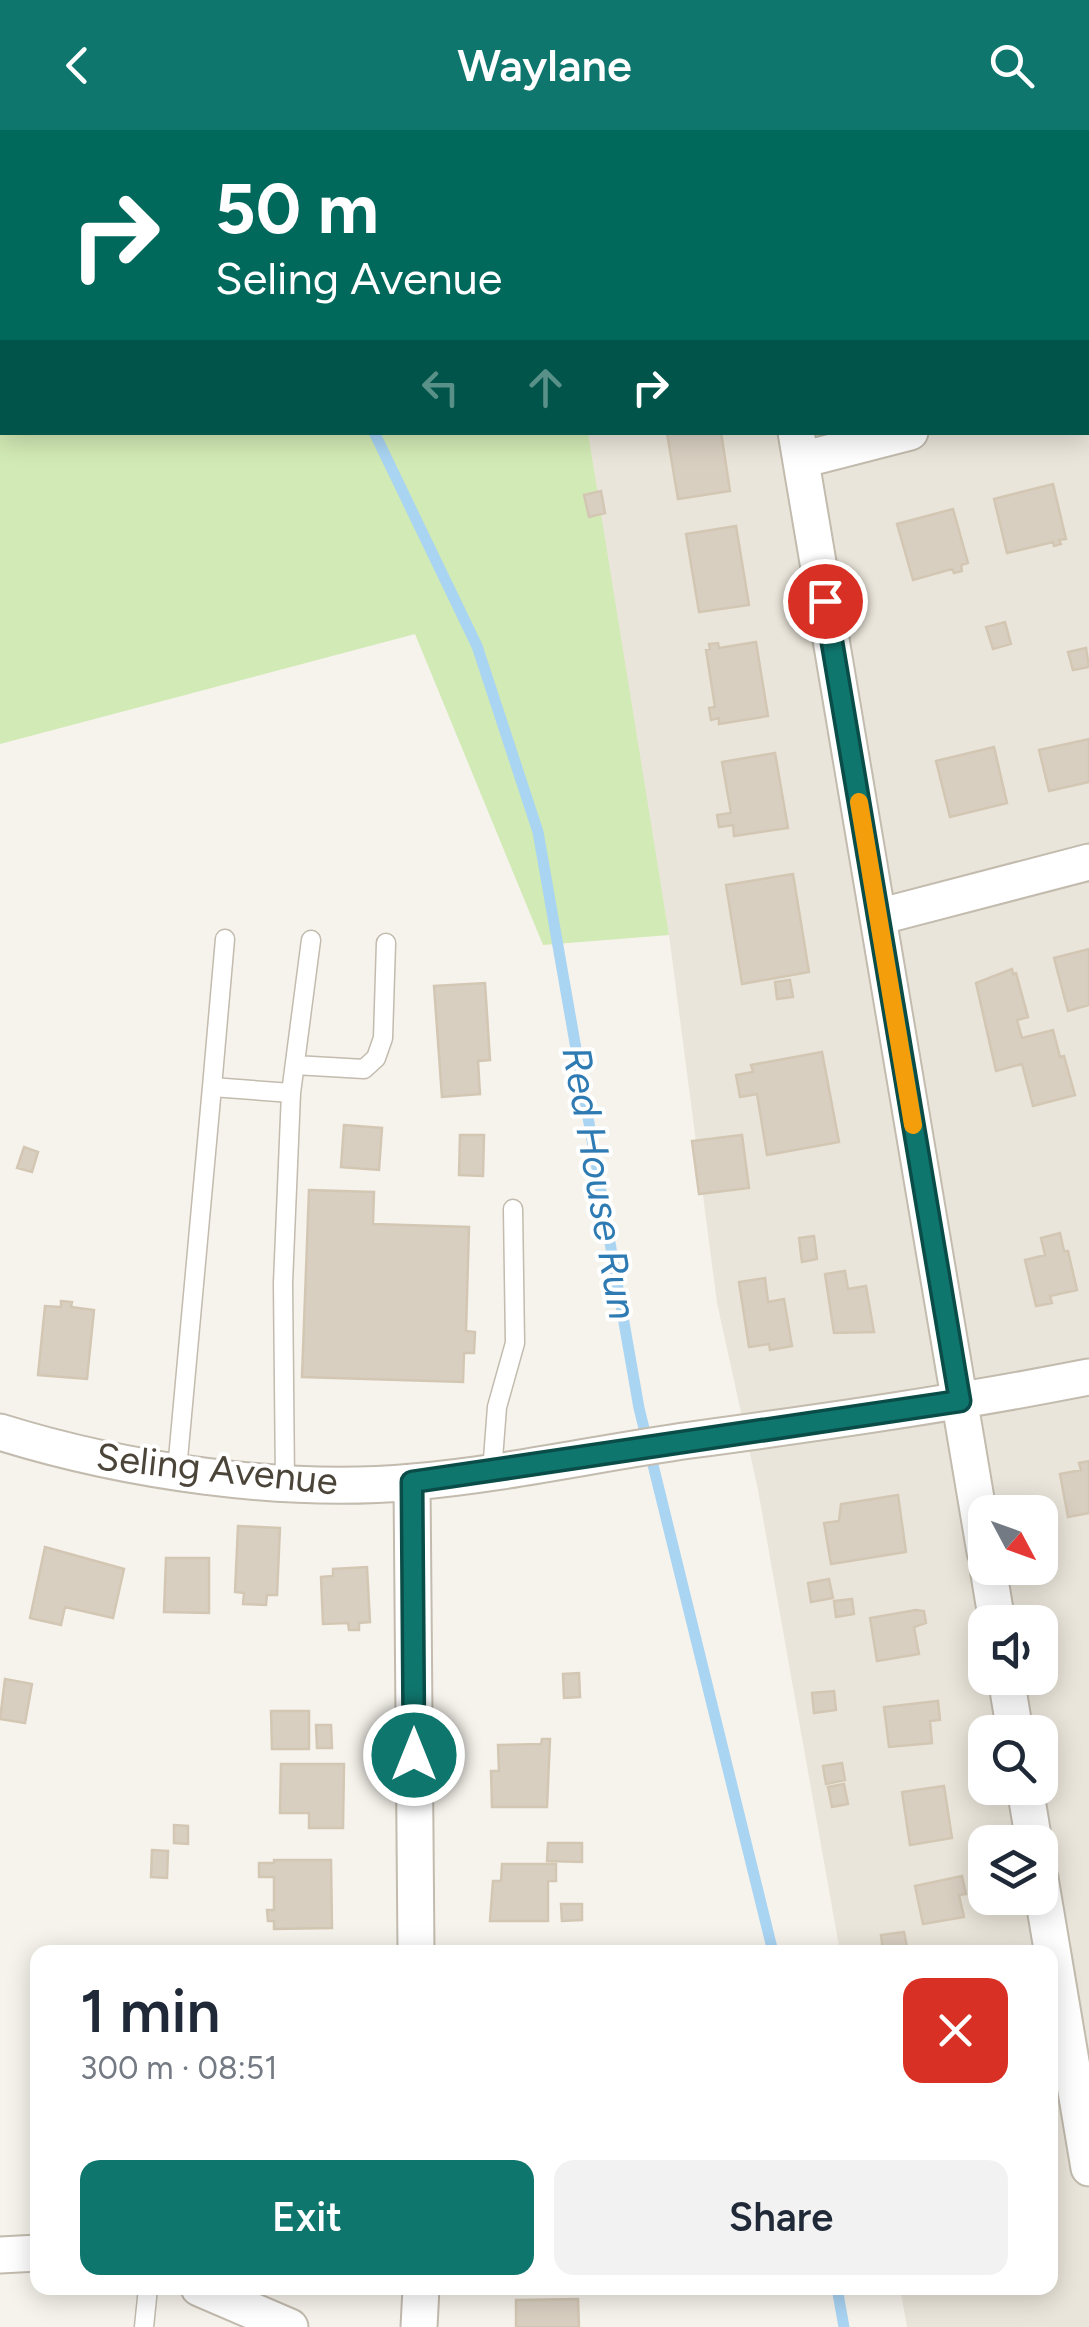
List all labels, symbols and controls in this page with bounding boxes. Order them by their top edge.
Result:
icon: back [50,38,105,93]
text: Waylane [457,38,632,92]
icon: search [984,38,1039,93]
text: 50 m [215,166,379,251]
icon: right [50,170,180,300]
text: Seling Avenue [215,251,502,305]
icon: left [413,360,468,415]
icon: ahead [518,360,573,415]
icon: right [623,360,678,415]
pin [783,559,868,644]
icon: arrive [798,574,853,629]
water label: Red House Run [552,1043,648,1323]
street label: Seling Avenue [94,1433,340,1505]
north arrow [968,1495,1058,1585]
map controls [968,1495,1058,1915]
button: sound [968,1605,1058,1695]
position arrow [362,1703,466,1807]
button: search [968,1715,1058,1805]
button: layers [968,1825,1058,1915]
text: 1 min [80,1975,220,2047]
button: close [903,1978,1008,2083]
text: 300 m · 08:51 [80,2049,277,2087]
button: Exit [80,2160,534,2275]
button: Share [554,2160,1008,2275]

